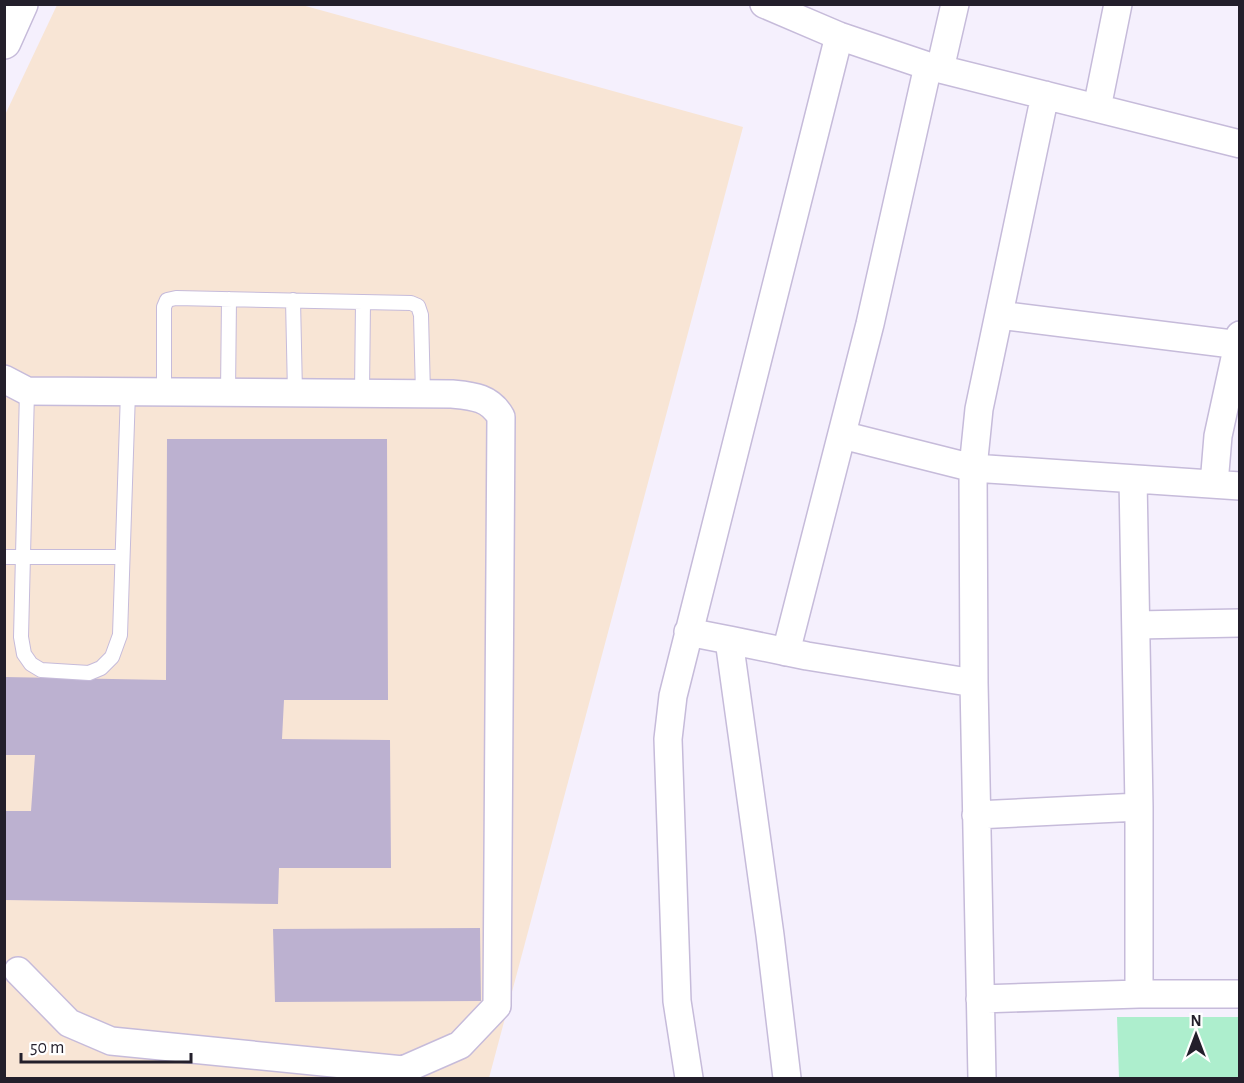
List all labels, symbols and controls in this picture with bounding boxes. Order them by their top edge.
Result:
north arrow [1166,1005,1226,1065]
text: N [1190,1013,1202,1029]
scale bar [21,1026,190,1064]
text: 50 m [30,1039,64,1057]

